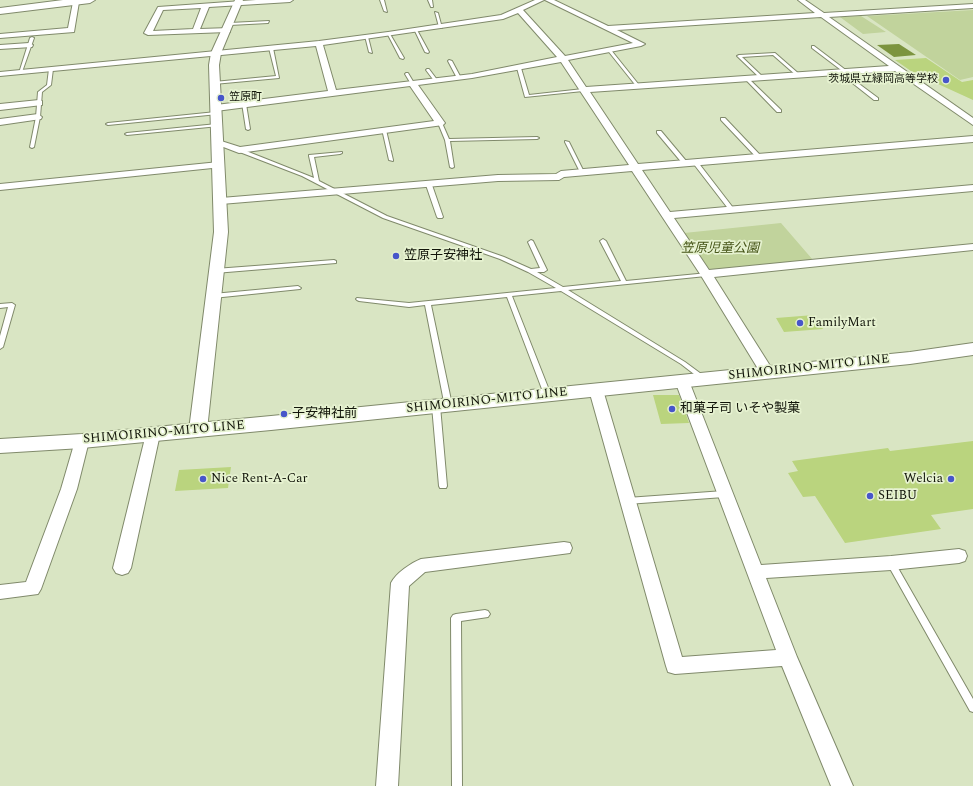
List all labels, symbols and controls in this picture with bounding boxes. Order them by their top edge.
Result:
place label: 茨城県立緑岡高等学校 [828,73,938,87]
marker: 茨城県立緑岡高等学校 [941,75,951,85]
place label: 笠原町 [229,91,262,105]
marker: 笠原町 [216,93,226,103]
park label: 笠原児童公園 [681,241,759,257]
place label: 笠原子安神社 [404,248,482,264]
marker: 笠原子安神社 [391,251,401,261]
place label: FamilyMart [808,315,876,331]
marker: FamilyMart [795,318,805,328]
street label: SHIMOIRINO-MITO LINE [728,352,890,384]
street label: SHIMOIRINO-MITO LINE [406,385,568,417]
place label: 和菓子司 いそや製菓 [680,401,800,417]
marker: 和菓子司 いそや製菓 [667,404,677,414]
place label: 子安神社前 [292,406,357,422]
marker: 子安神社前 [279,409,289,419]
street label: SHIMOIRINO-MITO LINE [83,418,245,448]
place label: Nice Rent-A-Car [211,471,308,487]
place label: Welcia [904,471,943,487]
marker: Nice Rent-A-Car [198,474,208,484]
marker: Welcia [946,474,956,484]
place label: SEIBU [878,488,917,504]
marker: SEIBU [865,491,875,501]

